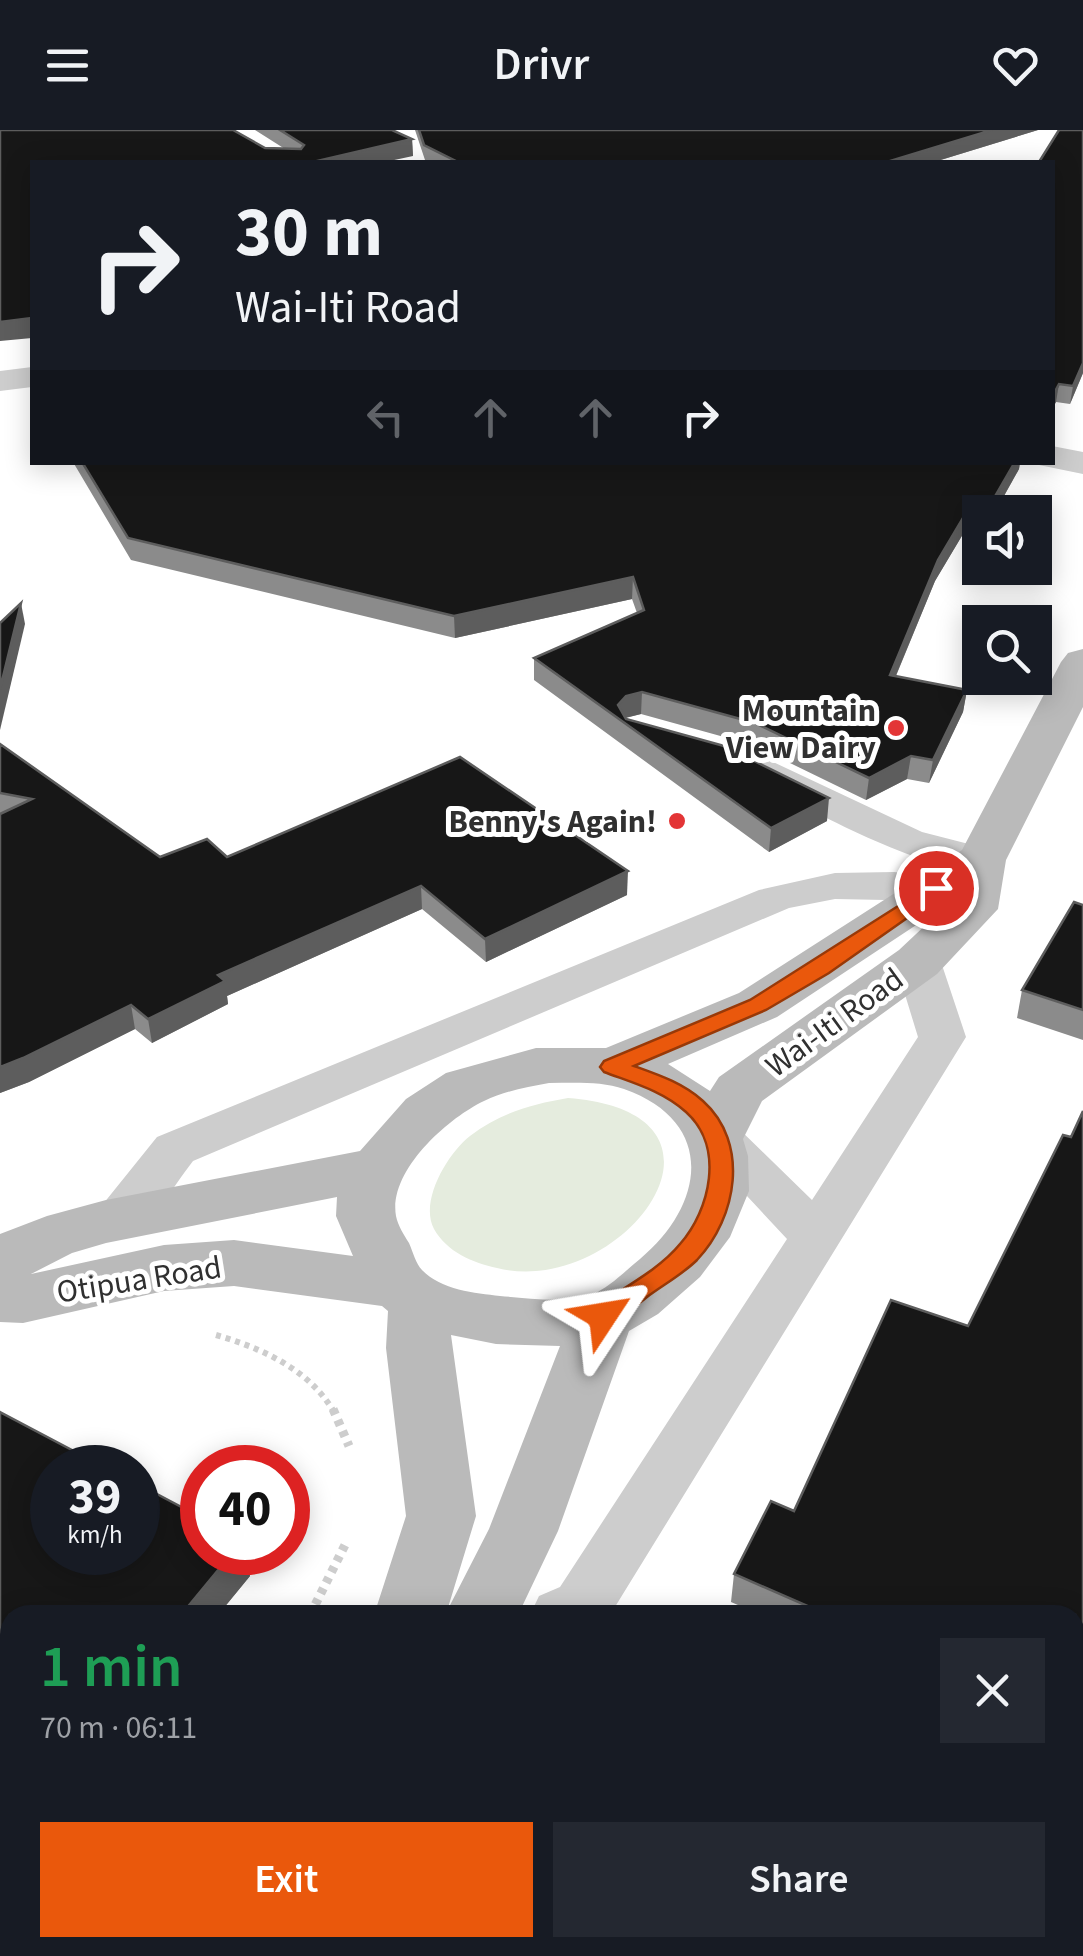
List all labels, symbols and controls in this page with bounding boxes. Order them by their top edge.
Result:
text: Drivr [494,33,589,97]
icon: menu [40,38,95,93]
icon: heart [988,38,1043,93]
text: 30 m [235,183,383,283]
icon: right [70,200,200,330]
text: Wai-Iti Road [235,276,461,340]
icon: left [358,390,413,445]
icon: ahead [463,390,518,445]
icon: ahead [568,390,623,445]
icon: right [673,390,728,445]
map controls [962,495,1052,695]
button: sound [962,495,1052,585]
button: search [962,605,1052,695]
place label: Mountain View Dairy [725,688,876,771]
marker: Mountain View Dairy [885,717,907,739]
place label: Benny's Again! [449,799,657,845]
marker: Benny's Again! [666,810,688,832]
pin [894,846,979,931]
icon: arrive [909,861,964,916]
street label: Wai-Iti Road [756,957,913,1089]
street label: Otipua Road [53,1244,225,1316]
position arrow [551,1264,655,1368]
speed limit sign: 40 [180,1445,310,1575]
text: 39 [69,1462,121,1533]
text: km/h [67,1517,123,1553]
text: 1 min [40,1625,183,1710]
button: close [940,1638,1045,1743]
text: 70 m · 06:11 [40,1705,197,1751]
button: Exit [40,1822,533,1937]
button: Share [553,1822,1045,1937]

